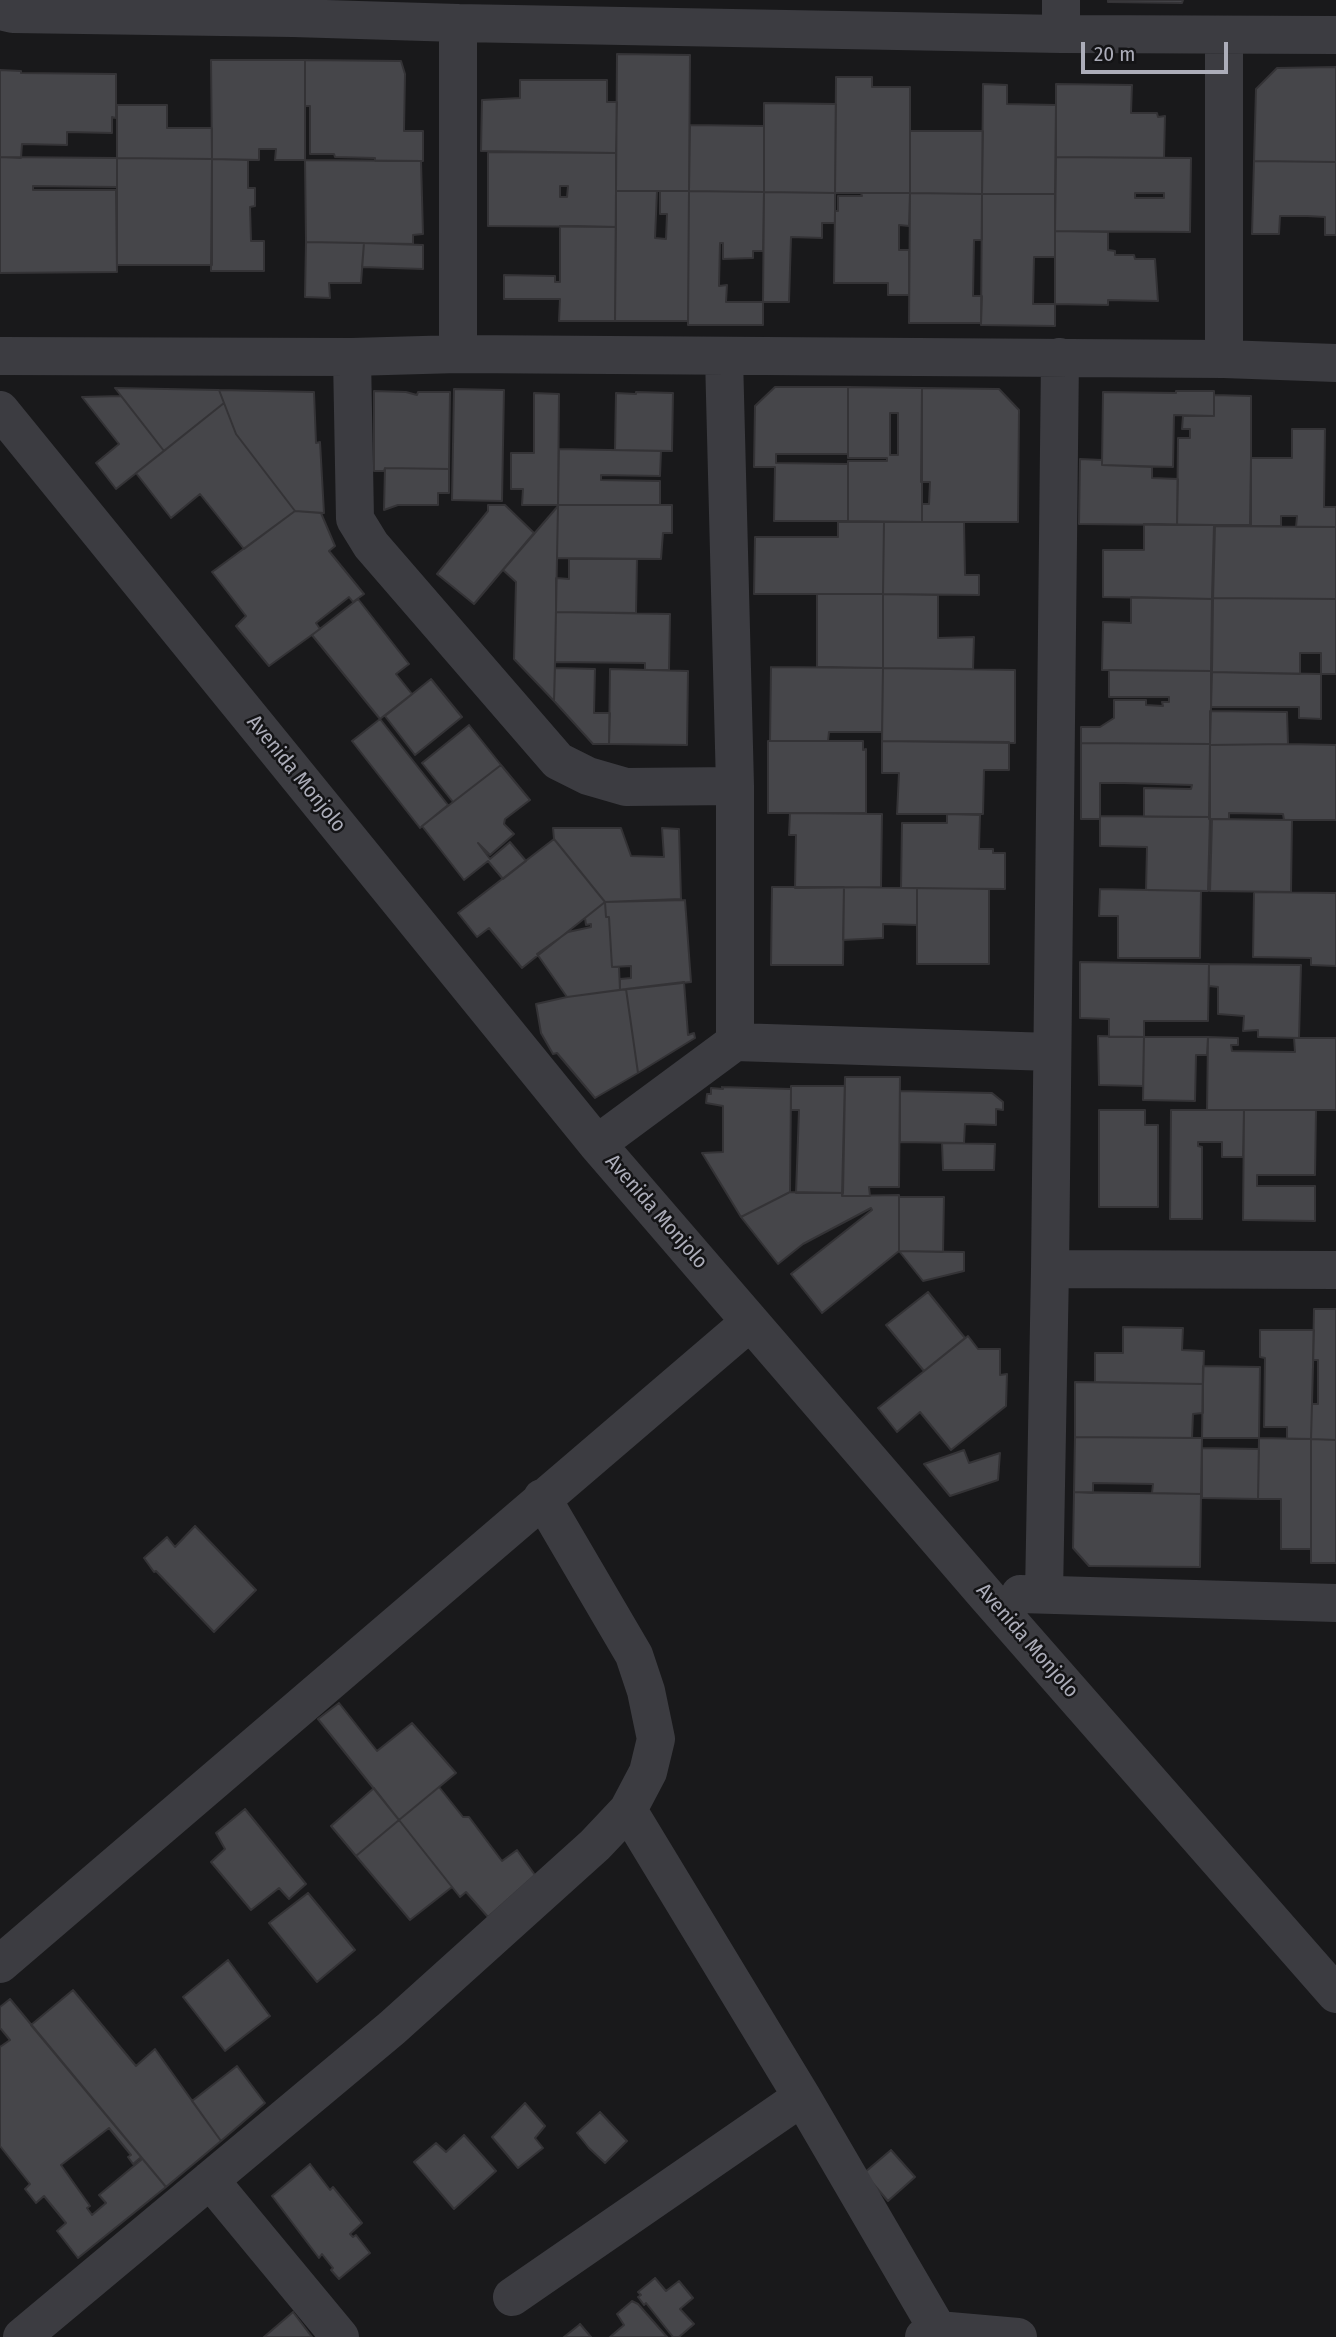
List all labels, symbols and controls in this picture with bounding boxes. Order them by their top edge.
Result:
scale bar [1084,28,1231,72]
text: 20 m [1094,41,1135,67]
street label: Avenida Monjolo [241,710,351,838]
street label: Avenida Monjolo [599,1150,713,1274]
street label: Avenida Monjolo [970,1579,1084,1703]

